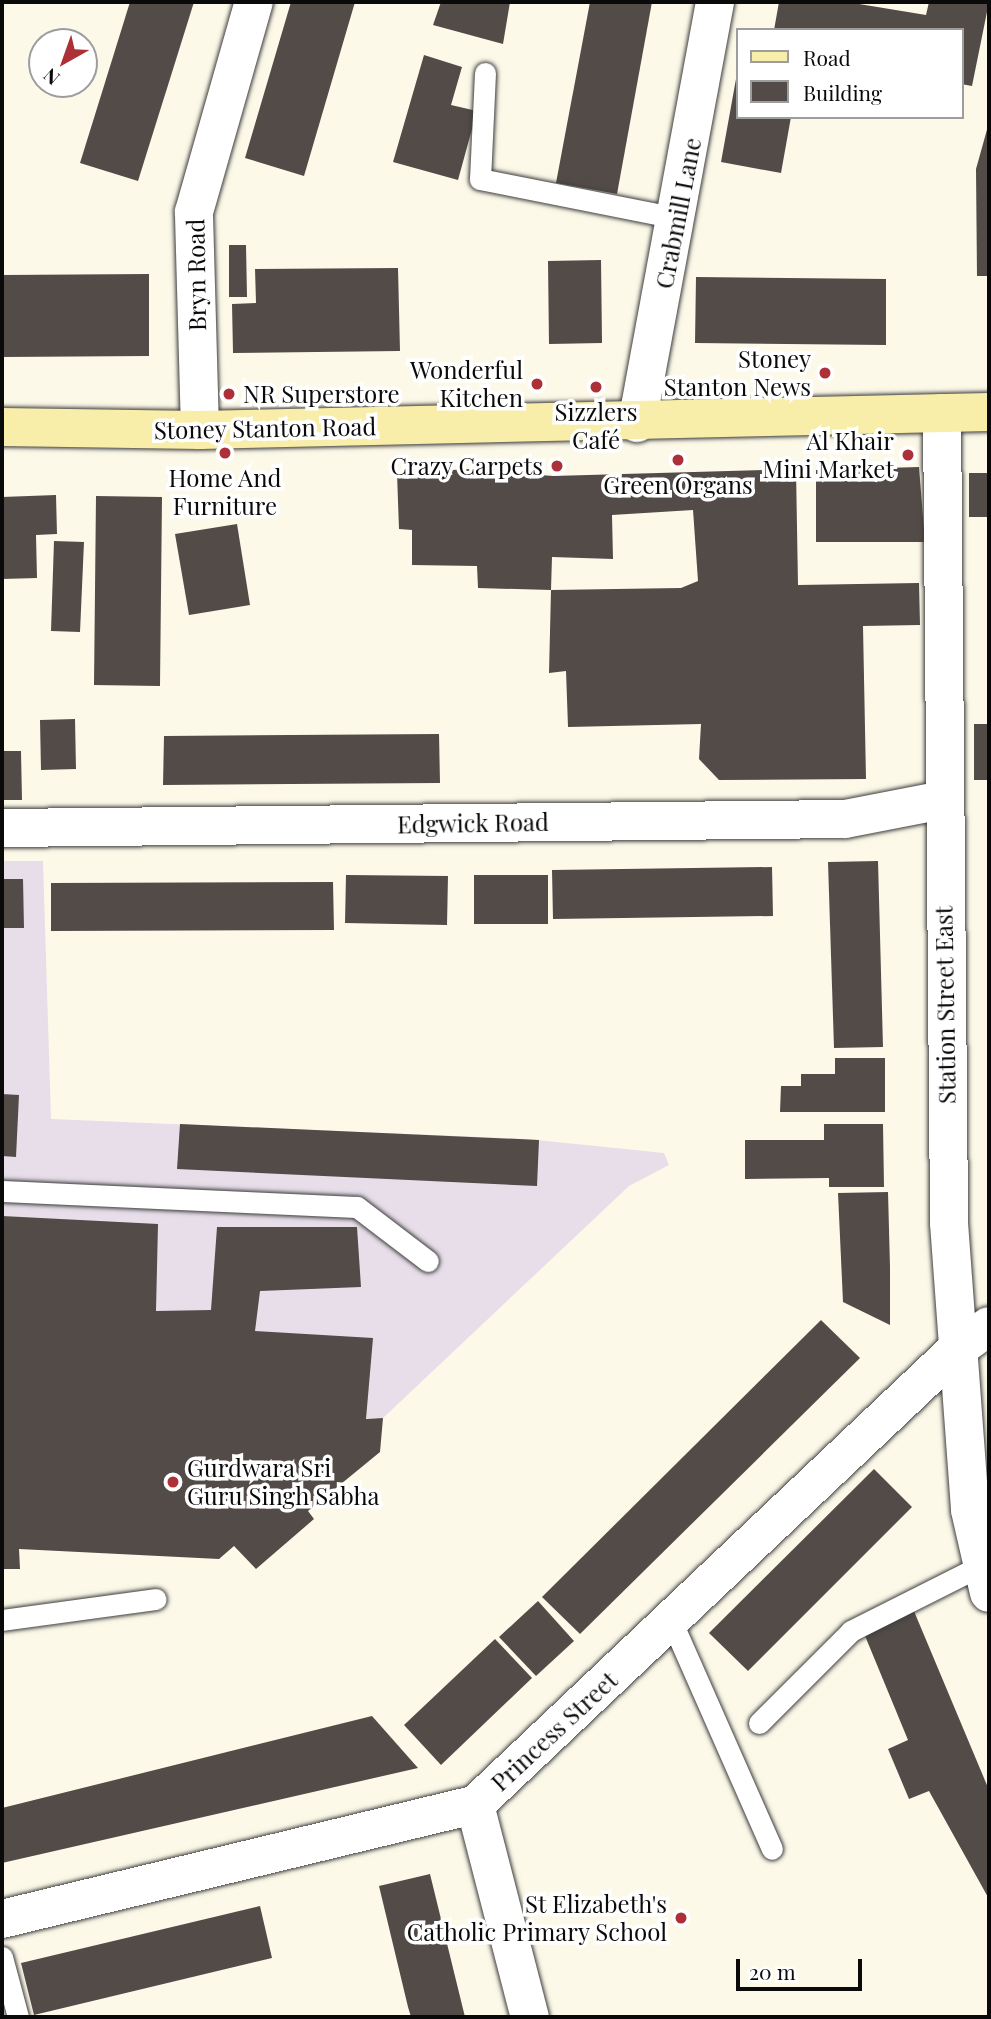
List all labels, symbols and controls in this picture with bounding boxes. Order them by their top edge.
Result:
north arrow [28,28,98,98]
legend [736,28,963,119]
text: Road [803,43,851,71]
text: N [37,63,64,92]
text: Building [803,78,882,106]
street label: Crabmill Lane [649,135,707,291]
street label: Bryn Road [181,219,211,331]
place label: Stoney Stanton News [664,345,811,401]
place label: Wonderful Kitchen [410,356,523,412]
marker: Stoney Stanton News [817,365,833,381]
marker: Wonderful Kitchen [529,376,545,392]
marker: Sizzlers Café [588,379,604,395]
place label: NR Superstore [243,380,400,408]
marker: NR Superstore [221,386,237,402]
place label: Sizzlers Café [554,398,638,454]
street label: Stoney Stanton Road [153,412,377,444]
place label: Al Khair Mini Market [763,427,894,483]
marker: Home And Furniture [217,445,233,461]
marker: Al Khair Mini Market [900,447,916,463]
place label: Crazy Carpets [390,452,543,480]
marker: Green Organs [670,452,686,468]
marker: Crazy Carpets [549,458,565,474]
place label: Home And Furniture [168,464,282,520]
place label: Green Organs [603,471,753,499]
street label: Edgwick Road [397,807,549,839]
street label: Station Street East [929,905,961,1105]
place label: Gurdwara Sri Guru Singh Sabha [187,1454,380,1510]
marker: Gurdwara Sri Guru Singh Sabha [165,1474,181,1490]
street label: Princess Street [485,1665,623,1797]
place label: St Elizabeth's Catholic Primary School [406,1890,667,1946]
marker: St Elizabeth's Catholic Primary School [673,1910,689,1926]
scale bar [739,1946,865,1990]
text: 20 m [749,1957,796,1985]

